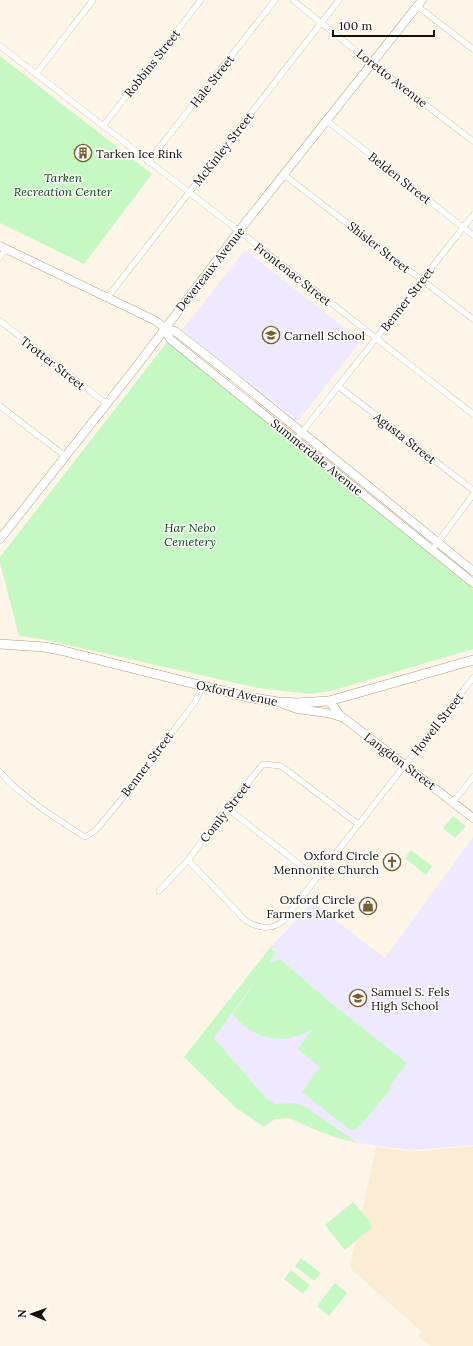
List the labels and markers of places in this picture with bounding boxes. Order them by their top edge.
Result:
building icon: Tarken Ice Rink [73,143,93,163]
place label: Tarken Ice Rink [96,146,183,161]
school or university icon: Carnell School [261,325,281,345]
place label: Carnell School [284,328,365,343]
place label: Oxford Circle Mennonite Church [273,848,379,877]
church icon: Oxford Circle Mennonite Church [382,852,402,872]
place label: Oxford Circle Farmers Market [267,892,355,921]
shop icon: Oxford Circle Farmers Market [358,896,378,916]
place label: Samuel S. Fels High School [371,984,450,1013]
school or university icon: Samuel S. Fels High School [348,988,368,1008]

